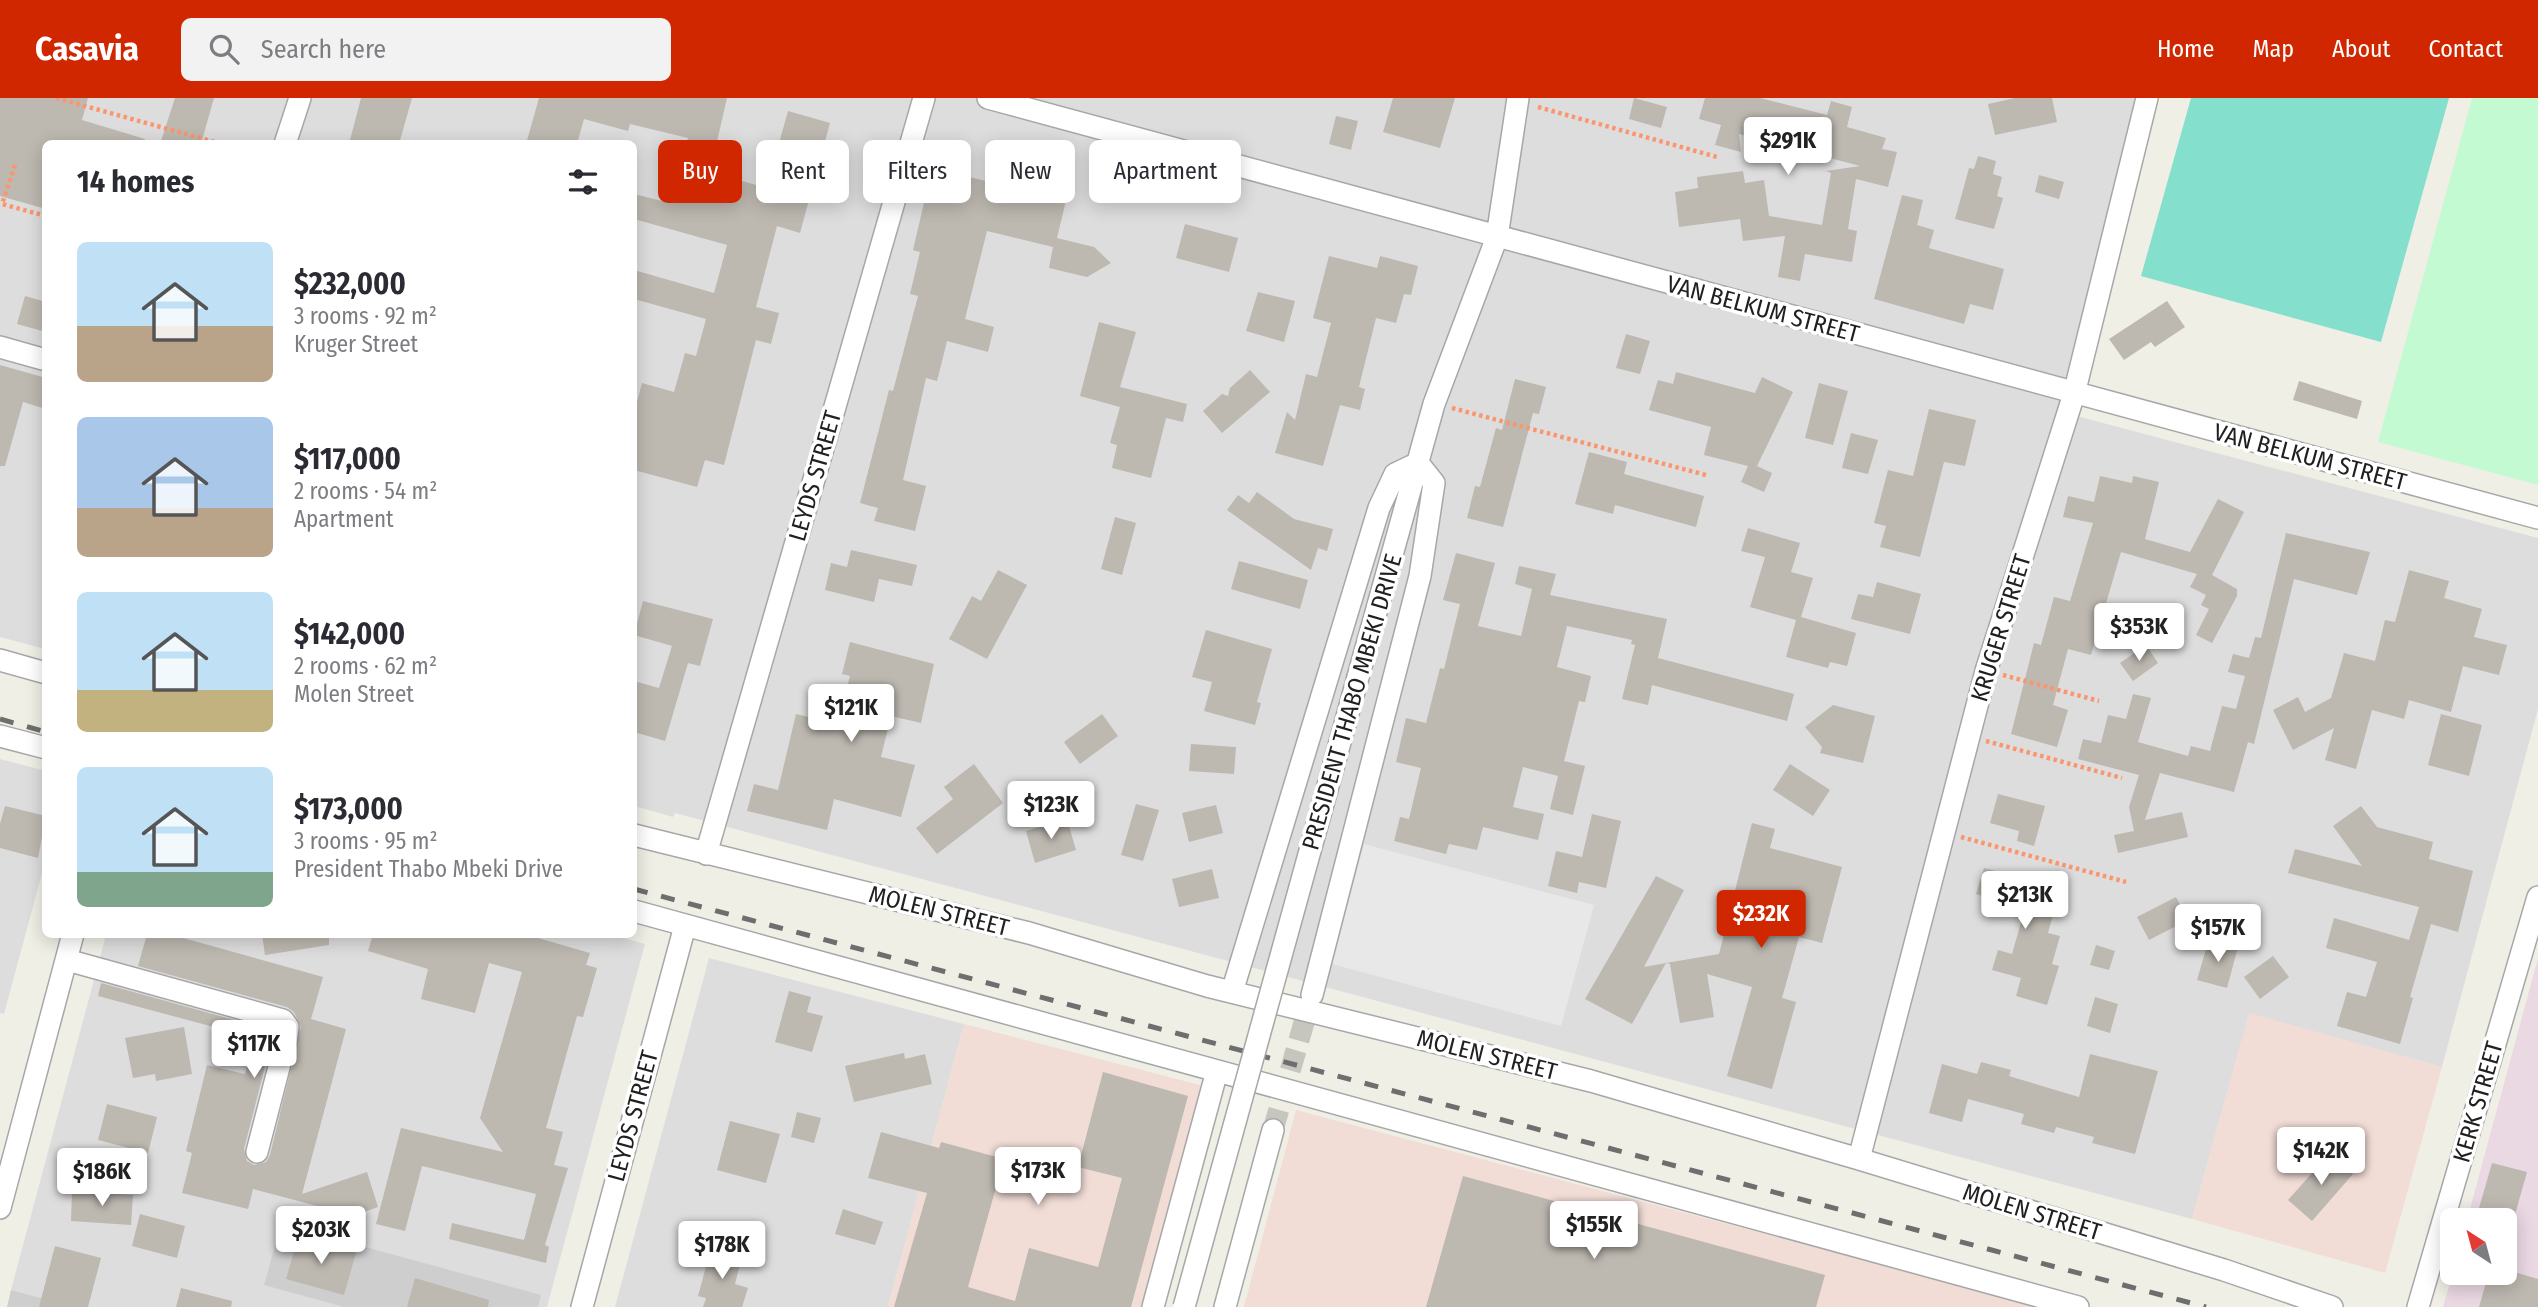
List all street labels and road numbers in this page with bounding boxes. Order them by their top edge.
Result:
street label: VAN BELKUM STREET [1664,270,1862,348]
street label: LEYDS STREET [783,408,847,544]
street label: VAN BELKUM STREET [2211,418,2409,496]
street label: PRESIDENT THABO MBEKI DRIVE [1296,551,1408,853]
street label: KRUGER STREET [1965,551,2037,705]
street label: MOLEN STREET [866,880,1012,942]
street label: MOLEN STREET [1414,1024,1560,1086]
street label: KERK STREET [2447,1038,2509,1166]
street label: LEYDS STREET [602,1047,664,1185]
street label: MOLEN STREET [1959,1178,2105,1246]

